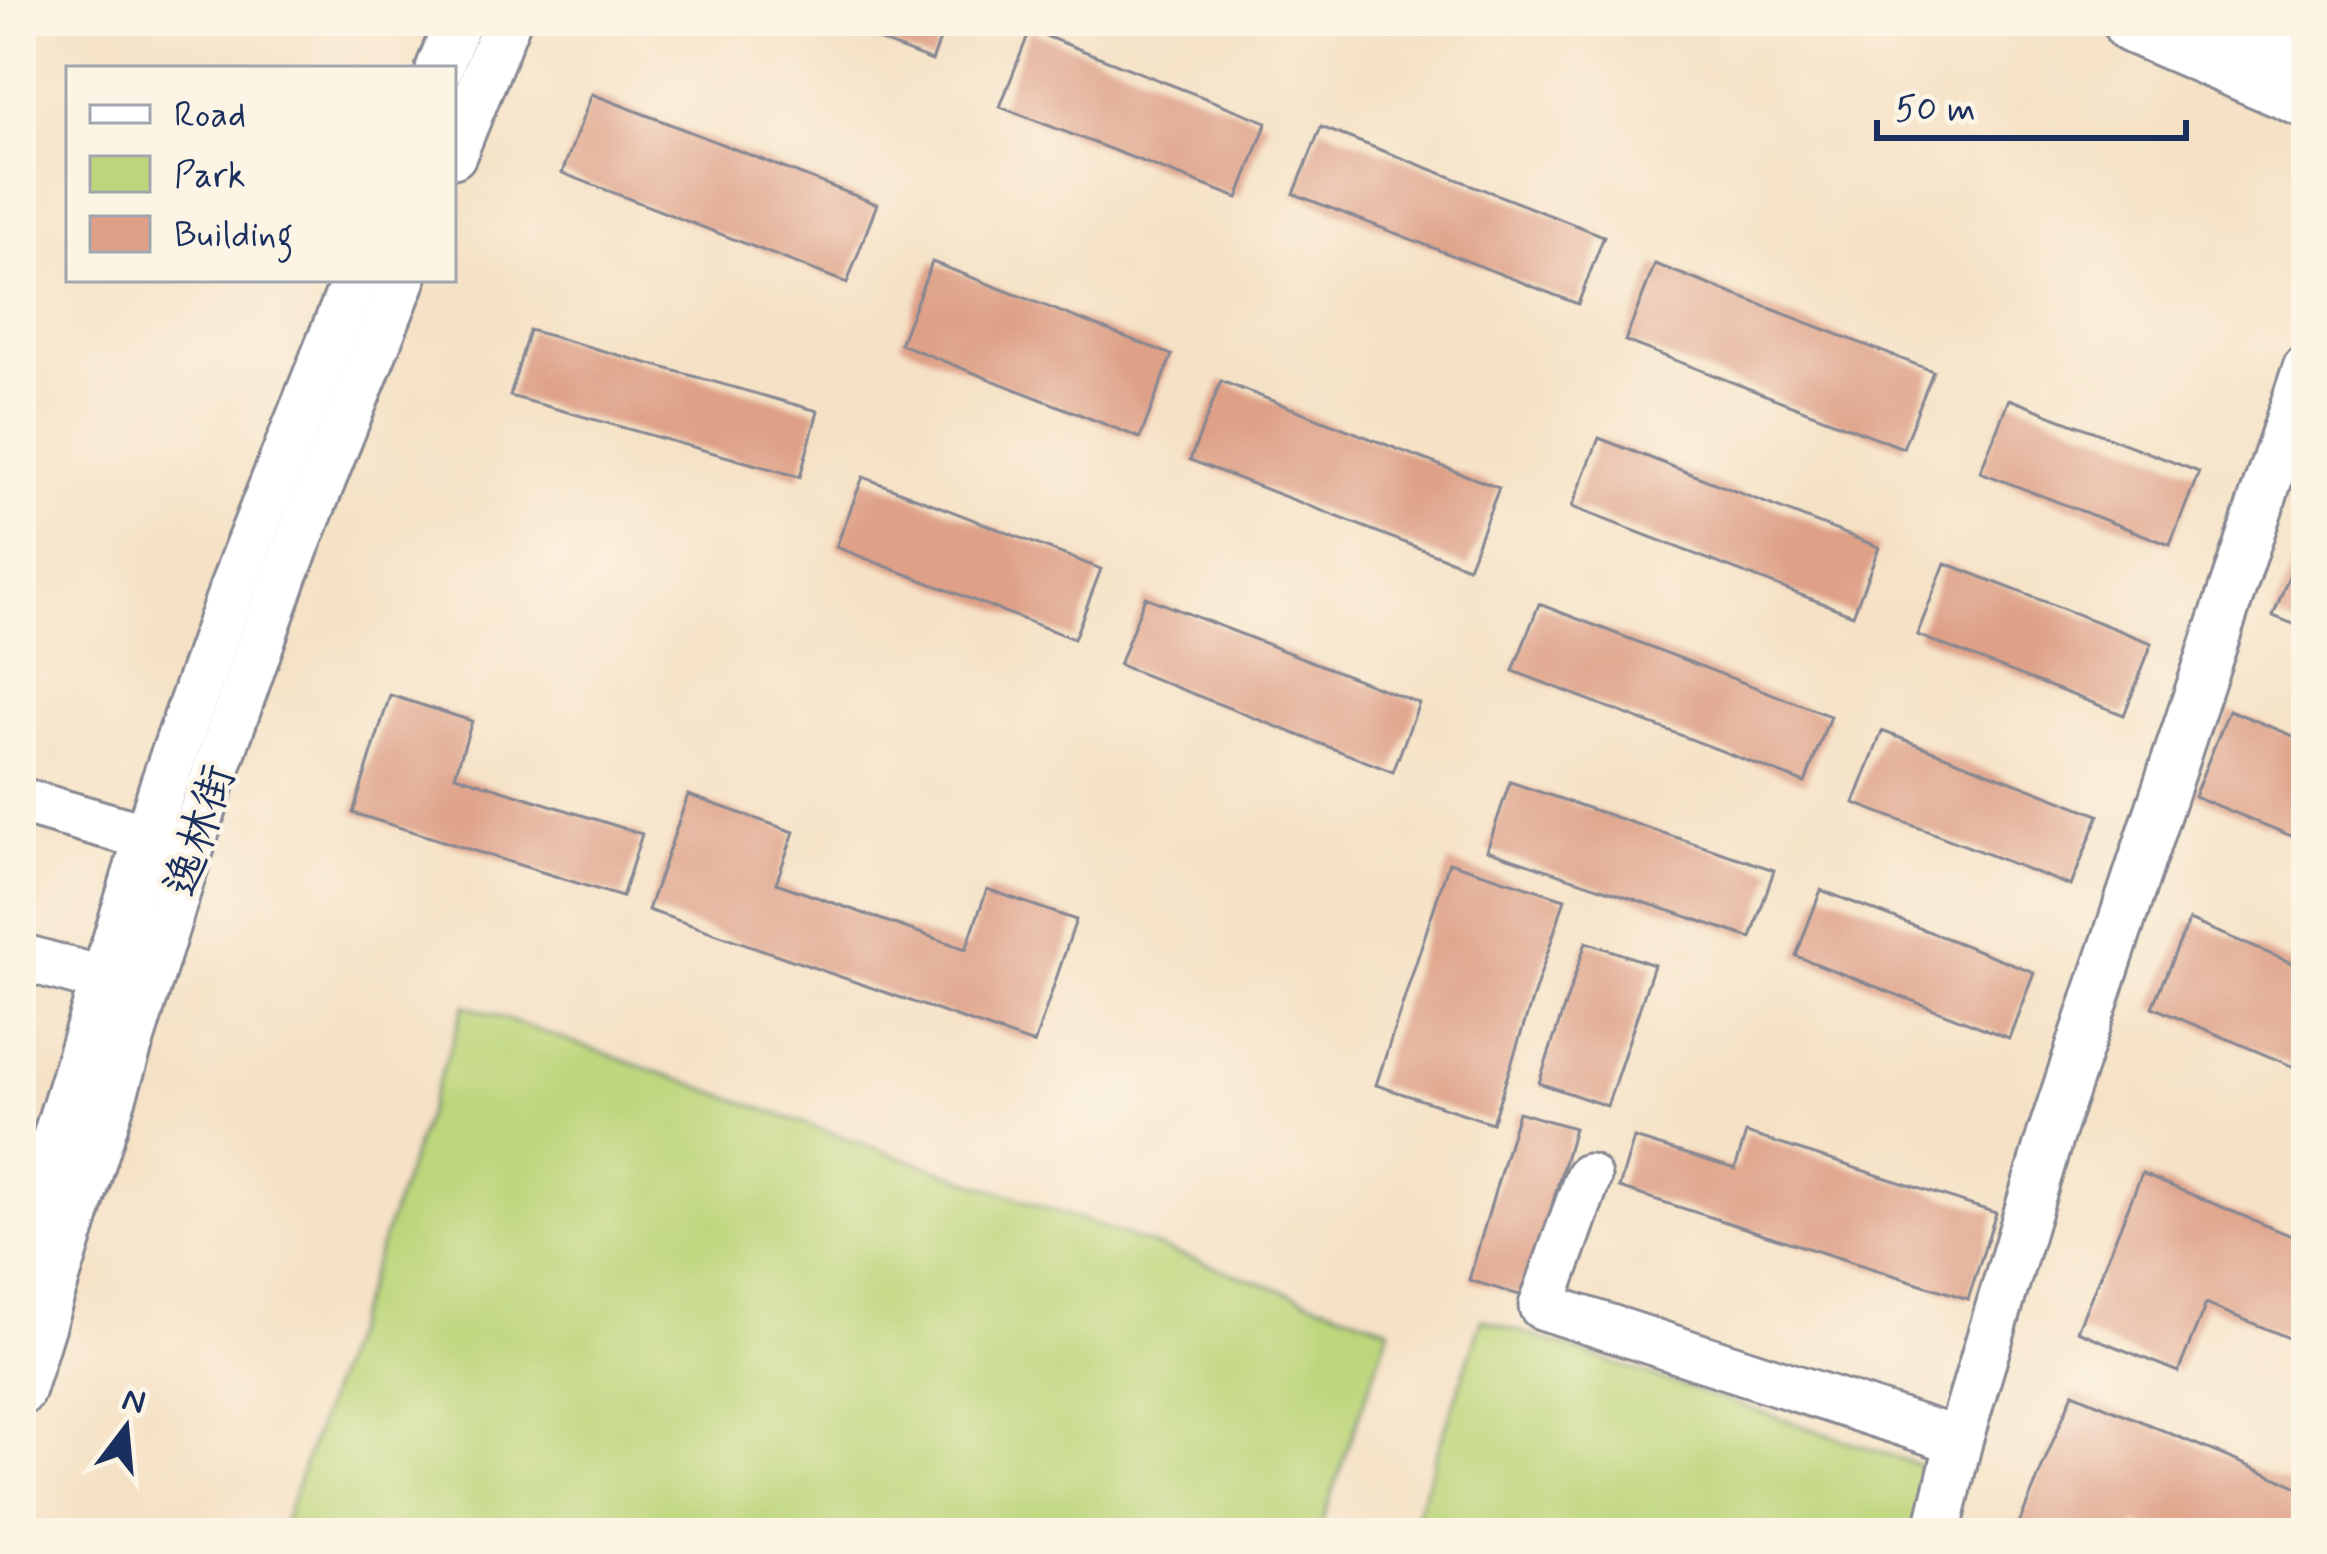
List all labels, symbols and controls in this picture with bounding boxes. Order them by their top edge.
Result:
legend [66,66,456,282]
scale bar [1877,66,2186,140]
text: 50 m [1895,87,1976,134]
text: Road [174,93,246,140]
text: Park [174,153,246,200]
text: Building [174,213,293,263]
street label: 逸林街 [152,758,250,904]
north arrow [66,1368,186,1488]
text: N [117,1378,150,1426]

